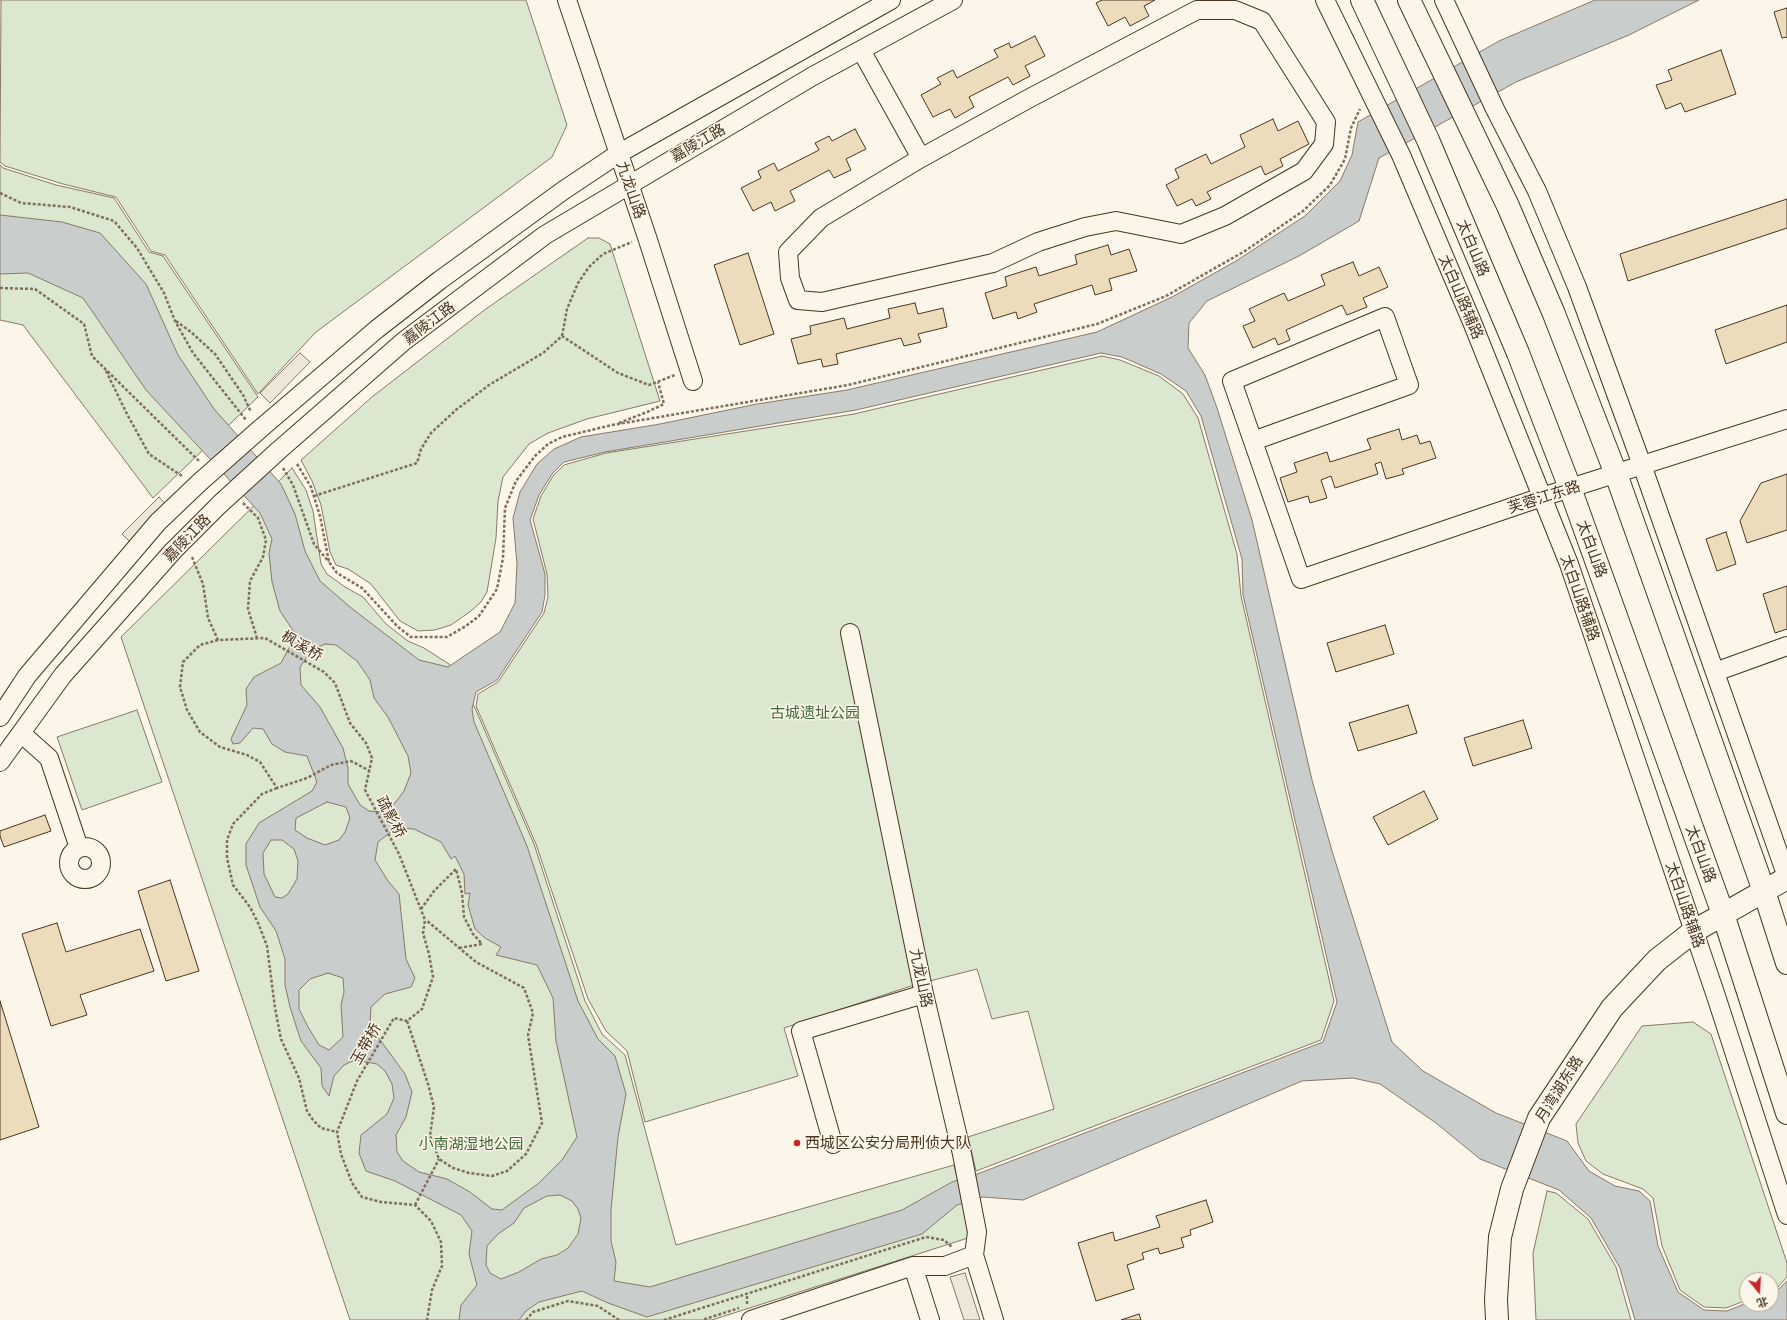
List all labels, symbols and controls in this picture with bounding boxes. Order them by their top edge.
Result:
street label: 嘉陵江路 [668,120,728,166]
street label: 九龙山路 [613,159,649,221]
street label: 太白山路 [1453,217,1493,279]
street label: 太白山路辅路 [1435,252,1487,342]
street label: 嘉陵江路 [400,298,458,348]
street label: 芙蓉江东路 [1506,477,1582,517]
street label: 嘉陵江路 [160,510,214,566]
street label: 太白山路 [1573,518,1611,580]
street label: 太白山路辅路 [1557,553,1603,643]
street label: 枫溪桥 [278,627,326,665]
park label: 古城遗址公园 [770,704,860,722]
street label: 疏影桥 [372,793,410,841]
street label: 太白山路 [1682,823,1720,885]
street label: 太白山路辅路 [1662,860,1708,950]
street label: 九龙山路 [906,947,936,1009]
street label: 玉带桥 [347,1020,385,1068]
street label: 月湾湖东路 [1531,1052,1587,1126]
place label: 西城区公安分局刑侦大队 [805,1134,970,1152]
park label: 小南湖湿地公园 [419,1135,523,1153]
marker: 西城区公安分局刑侦大队 [792,1138,802,1148]
north arrow [1739,1272,1779,1312]
text: 北 [1755,1295,1770,1311]

